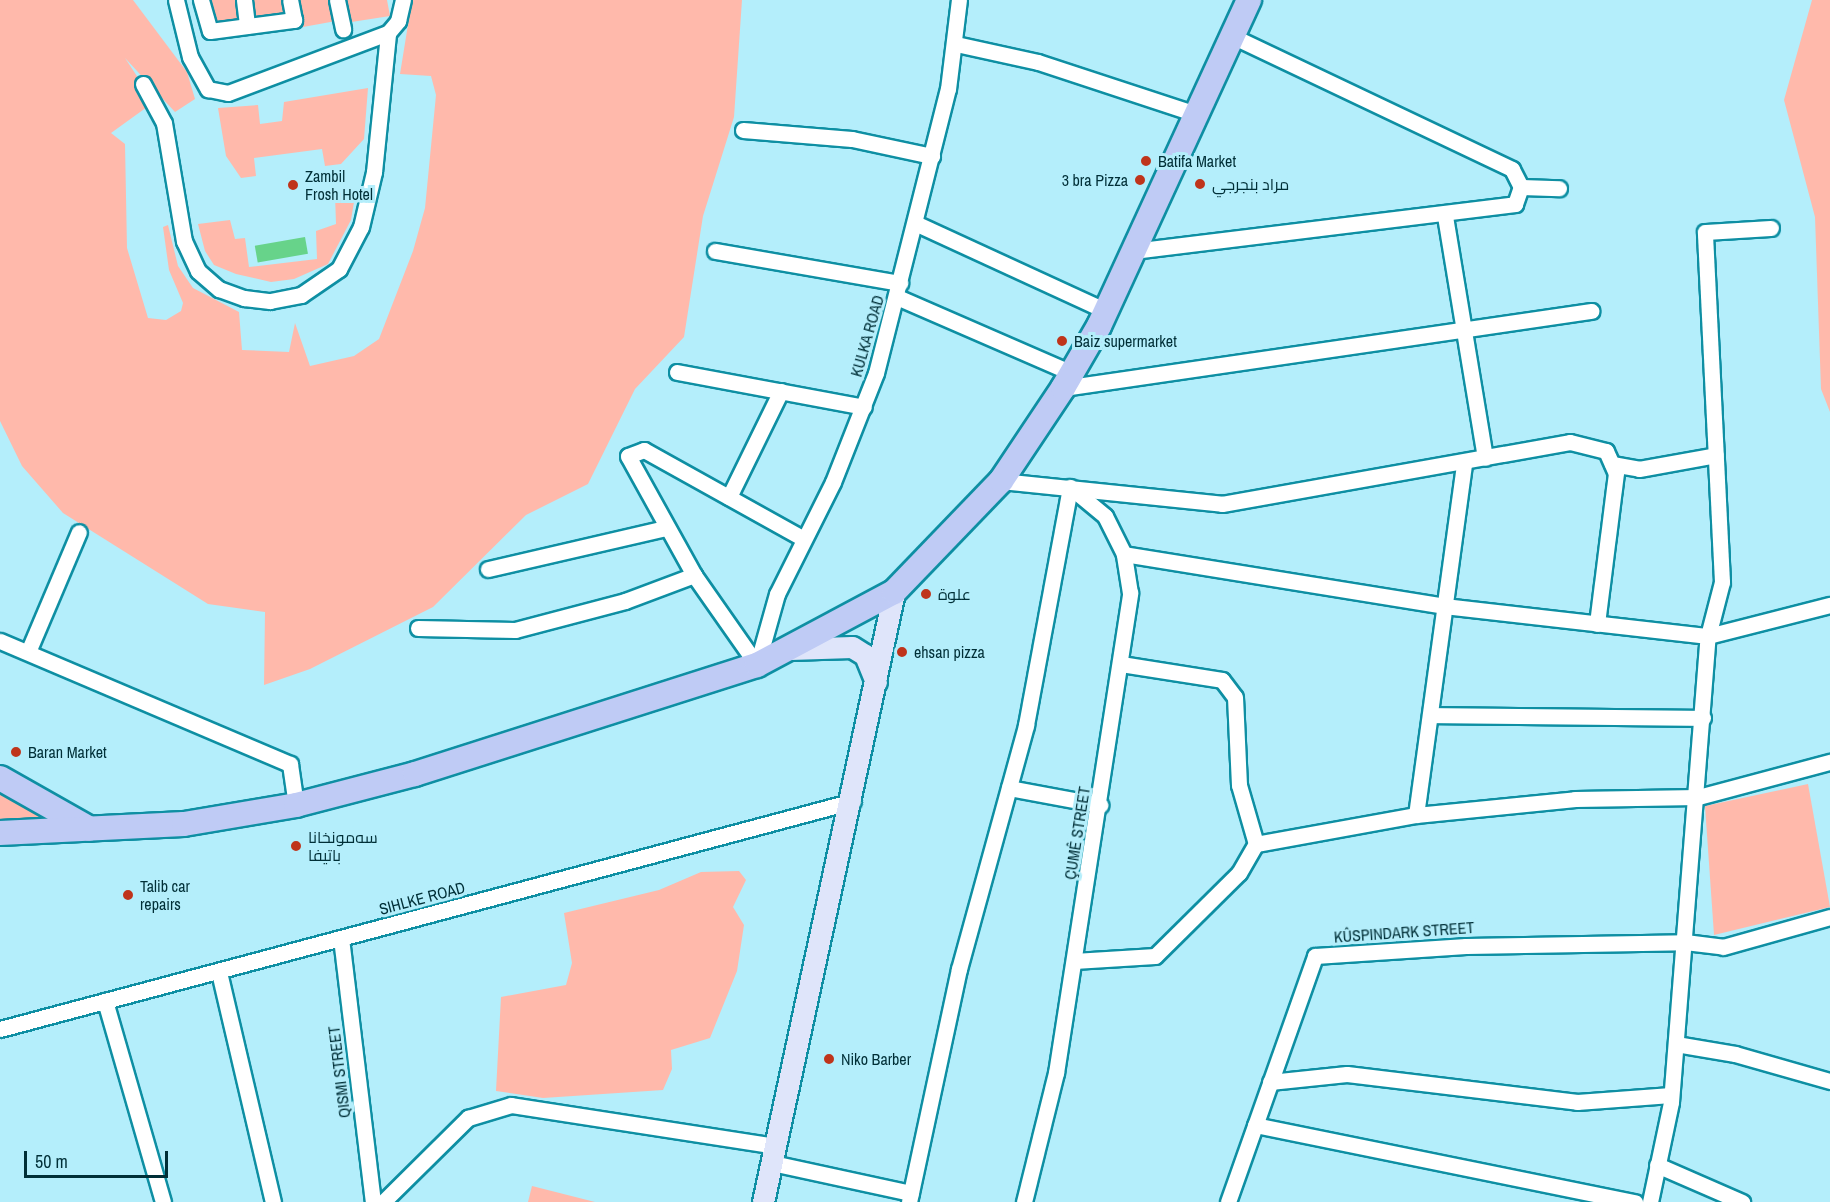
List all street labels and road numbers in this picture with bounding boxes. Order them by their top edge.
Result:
street label: KULKA ROAD [846,293,888,379]
street label: ÇUMÊ STREET [1060,785,1094,881]
street label: SIHLKE ROAD [377,877,467,919]
street label: KÛSPINDARK STREET [1333,918,1475,946]
street label: QISMI STREET [324,1025,354,1119]

